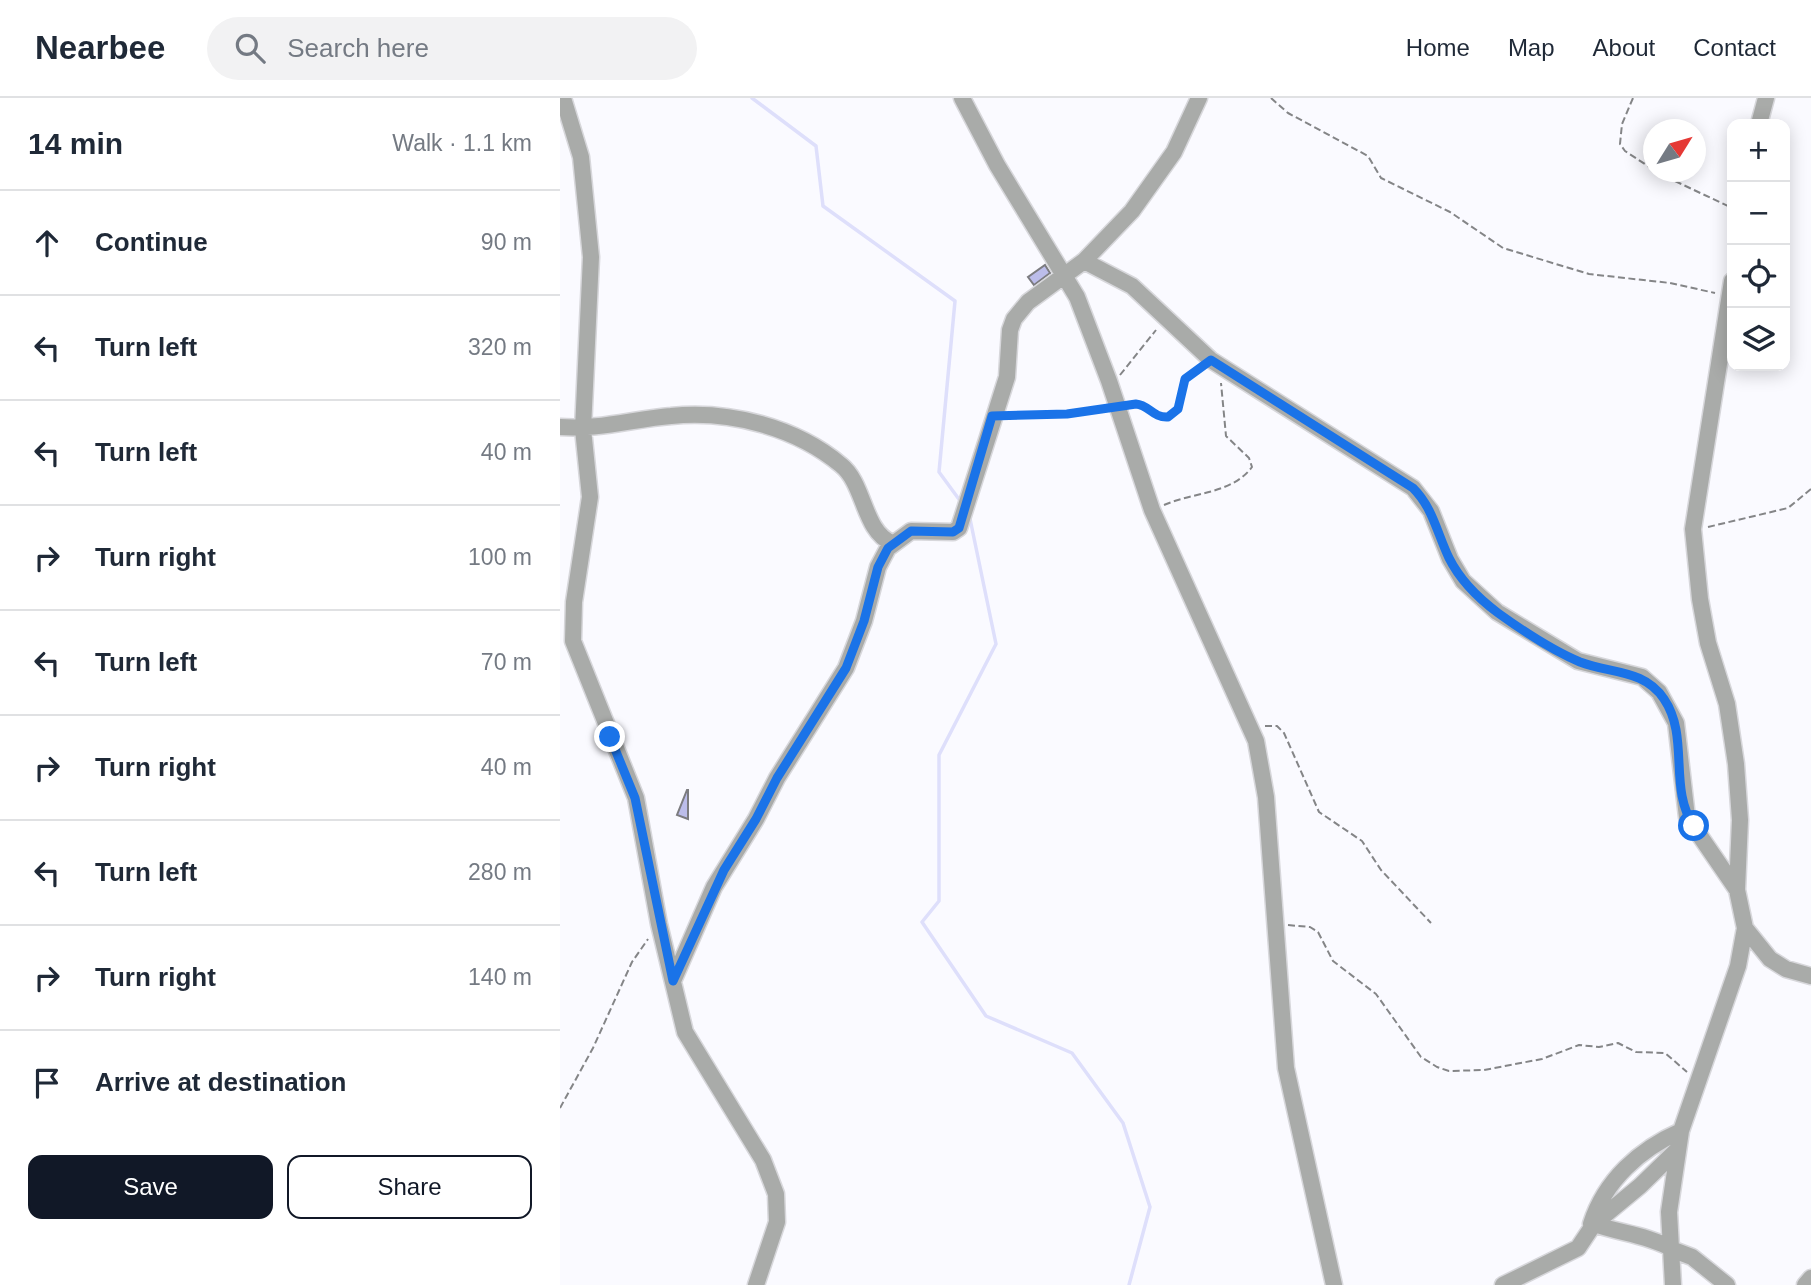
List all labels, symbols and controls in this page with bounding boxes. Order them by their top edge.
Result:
search box [207,17,697,80]
text: Nearbee [35,29,165,66]
icon: search [231,29,269,67]
text: Search here [287,33,429,63]
text: Home [1406,34,1470,61]
text: Map [1508,34,1555,61]
text: About [1593,34,1655,61]
text: Contact [1693,34,1776,61]
north arrow [1643,119,1706,182]
map controls [1727,119,1790,371]
button: + [1727,119,1790,182]
text: 14 min [28,127,123,160]
text: Walk · 1.1 km [392,130,532,156]
button: − [1727,182,1790,245]
icon: ahead [28,224,66,262]
text: Continue [95,227,208,257]
text: 90 m [481,229,532,255]
button: locate [1727,245,1790,308]
button: layers [1727,308,1790,371]
icon: left [28,329,66,367]
text: Turn left [95,332,197,362]
text: 320 m [468,334,532,360]
icon: left [28,434,66,472]
text: Turn left [95,437,197,467]
text: 40 m [481,439,532,465]
icon: right [28,539,66,577]
text: Turn right [95,542,216,572]
text: 100 m [468,544,532,570]
icon: left [28,644,66,682]
text: Turn left [95,647,197,677]
text: 70 m [481,649,532,675]
route end [594,721,625,752]
icon: right [28,749,66,787]
text: Turn right [95,752,216,782]
text: 40 m [481,754,532,780]
route start [1678,810,1709,841]
icon: left [28,854,66,892]
text: Turn left [95,857,197,887]
text: 280 m [468,859,532,885]
icon: right [28,959,66,997]
text: Turn right [95,962,216,992]
text: 140 m [468,964,532,990]
icon: arrive [28,1064,66,1102]
text: Arrive at destination [95,1067,346,1097]
button: Save [28,1155,273,1219]
button: Share [287,1155,532,1219]

